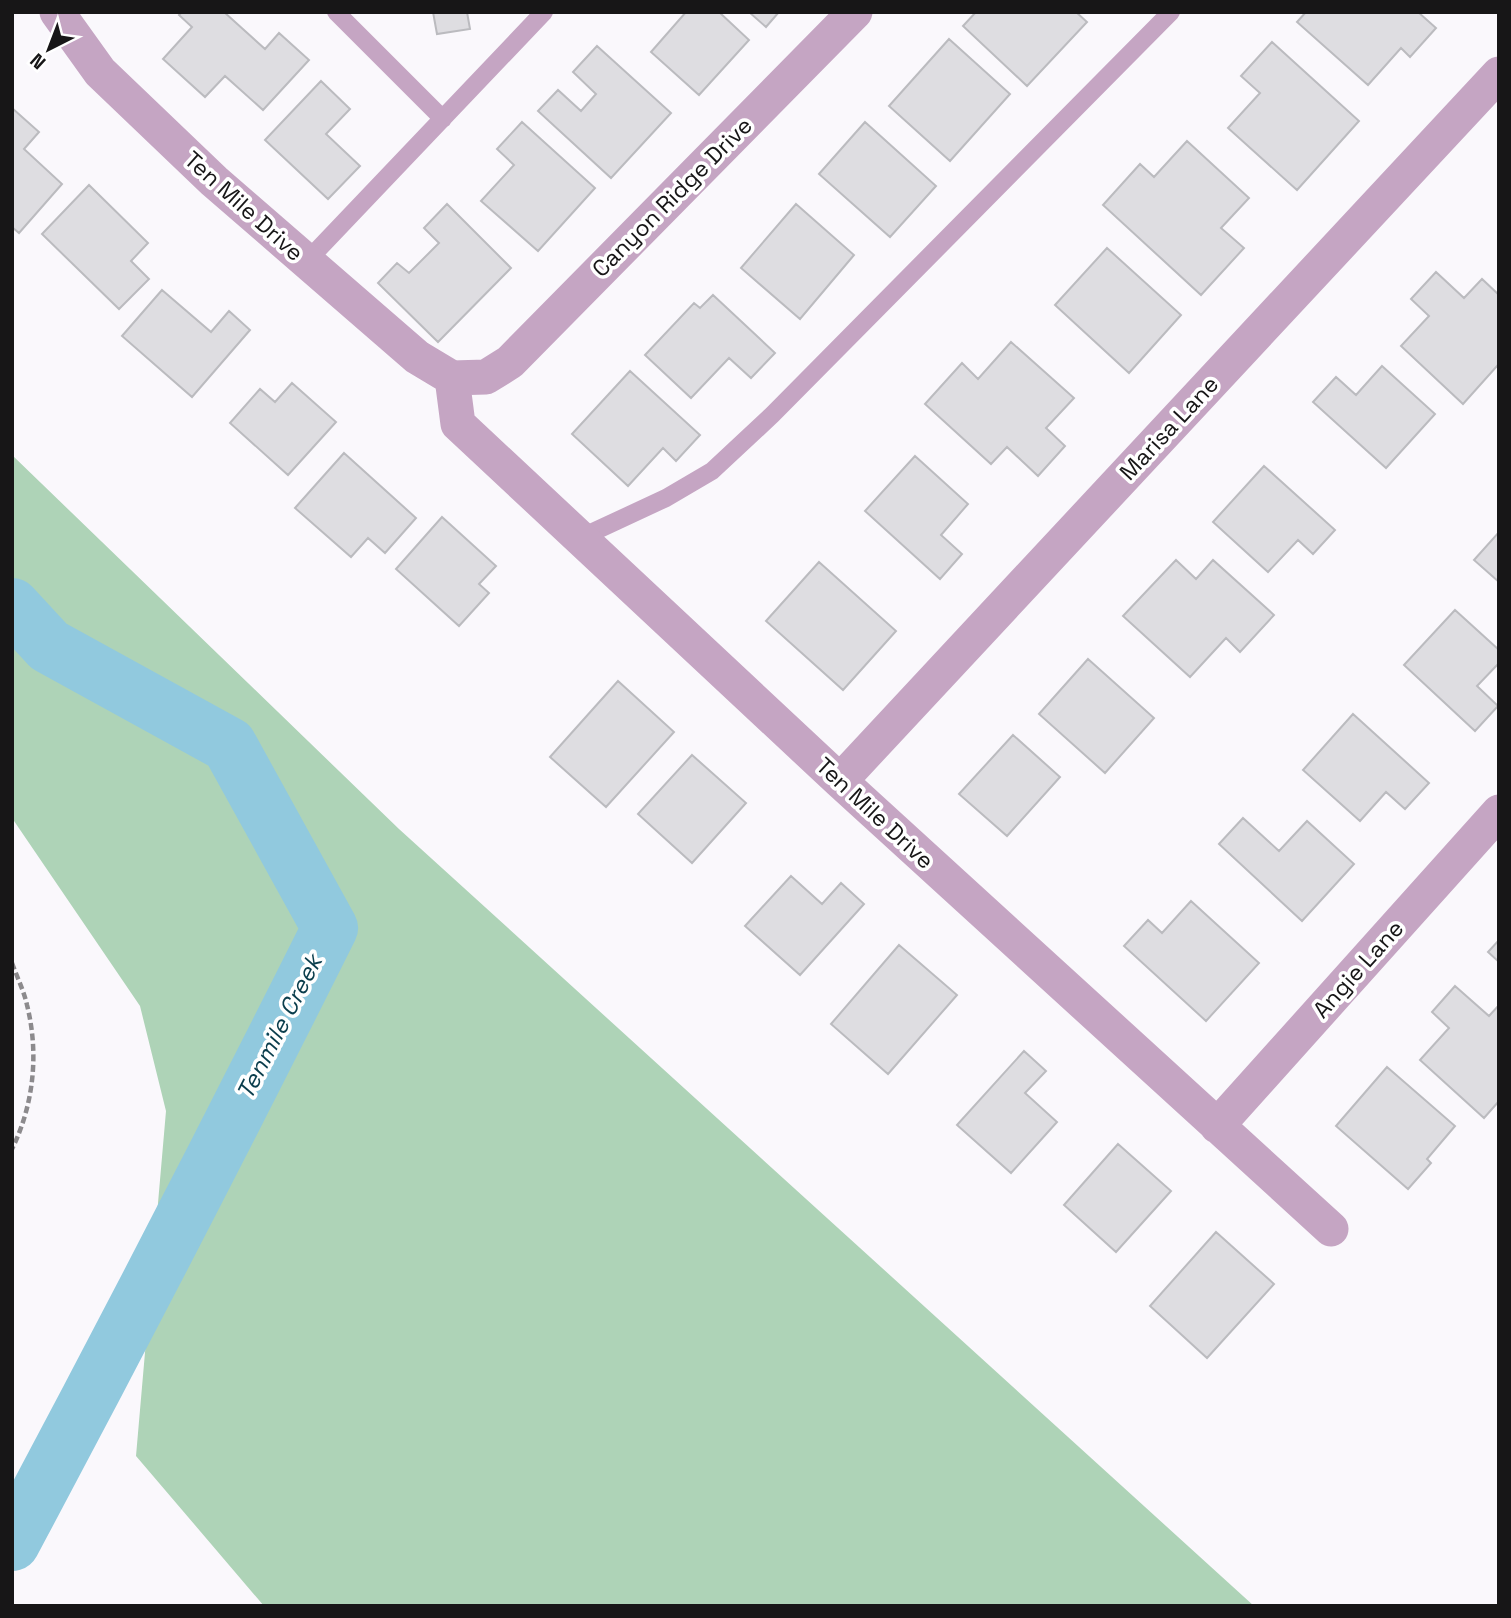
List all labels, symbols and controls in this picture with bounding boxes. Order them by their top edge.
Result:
north arrow [14,14,84,84]
text: N [25,48,51,75]
street label: Canyon Ridge Drive [586,111,758,283]
street label: Ten Mile Drive [178,144,310,268]
street label: Marisa Lane [1113,369,1225,487]
street label: Ten Mile Drive [810,751,940,875]
street label: Angie Lane [1306,914,1410,1024]
water label: Tenmile Creek [229,946,330,1105]

